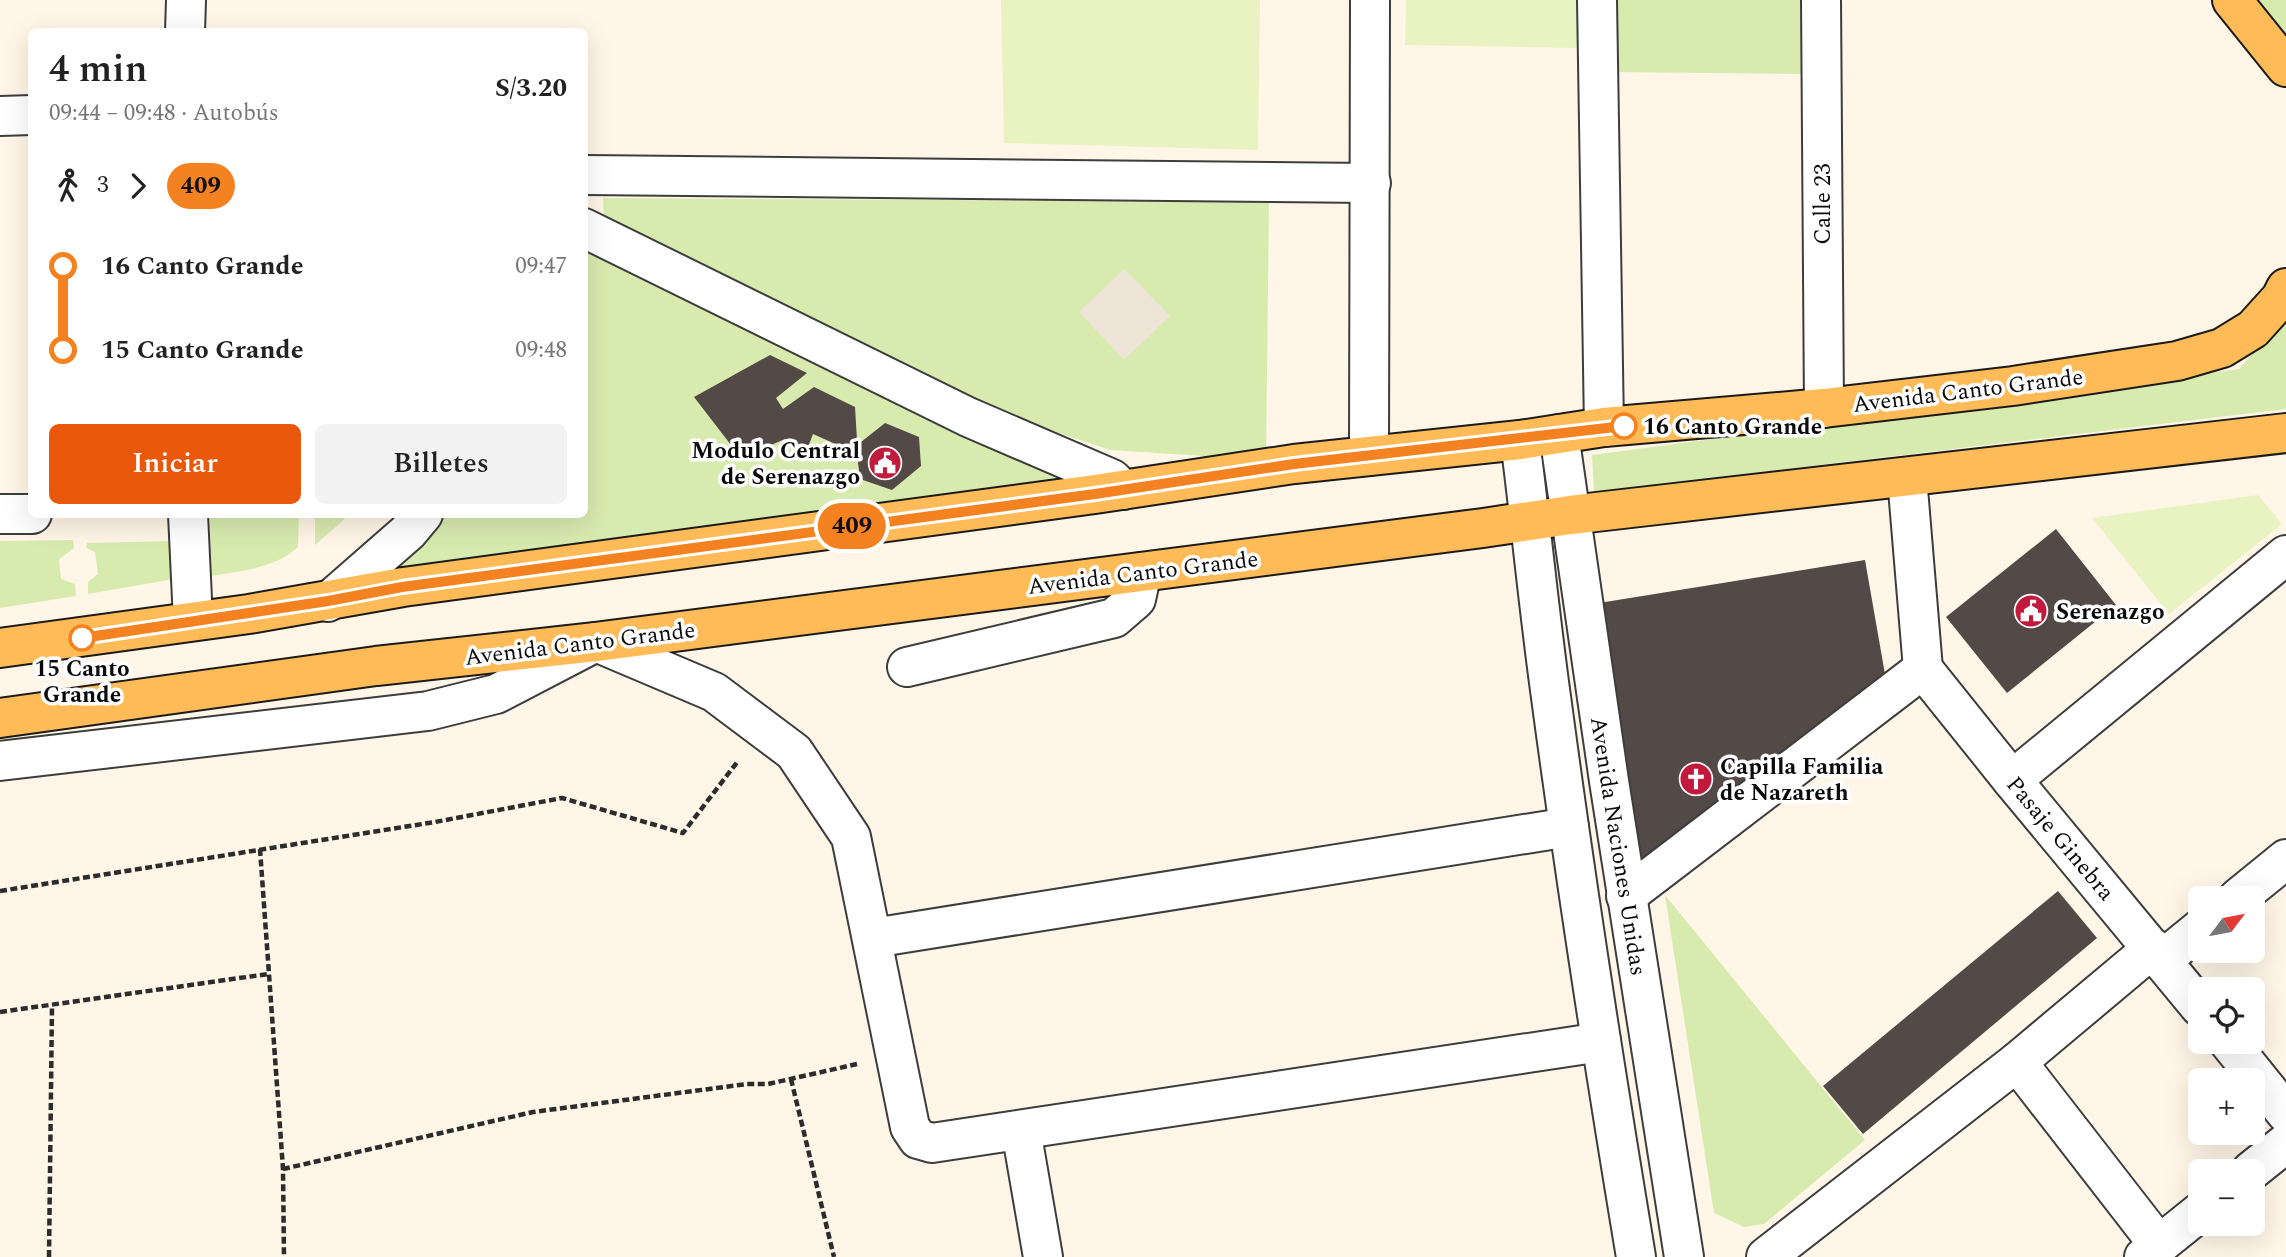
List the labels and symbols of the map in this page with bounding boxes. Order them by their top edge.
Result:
street label: Calle 23 [1806,163,1841,245]
street label: Avenida Canto Grande [1851,360,2086,423]
place label: 16 Canto Grande [1643,410,1822,445]
marker: 16 Canto Grande [1611,413,1637,439]
place label: Modulo Central de Serenazgo [691,434,860,495]
public building icon: Modulo Central de Serenazgo [866,444,904,482]
line badge: 409 [812,503,892,549]
street label: Avenida Canto Grande [1026,542,1261,605]
public building icon: Serenazgo [2012,592,2050,630]
place label: Serenazgo [2056,595,2164,630]
street label: Avenida Canto Grande [463,613,698,676]
marker: 15 Canto Grande [69,625,95,651]
place label: 15 Canto Grande [34,652,130,713]
street label: Avenida Naciones Unidas [1580,714,1655,978]
place label: Capilla Familia de Nazareth [1720,750,1884,811]
church icon: Capilla Familia de Nazareth [1677,760,1715,798]
street label: Pasaje Ginebra [1997,769,2123,909]
north arrow [2188,886,2264,962]

